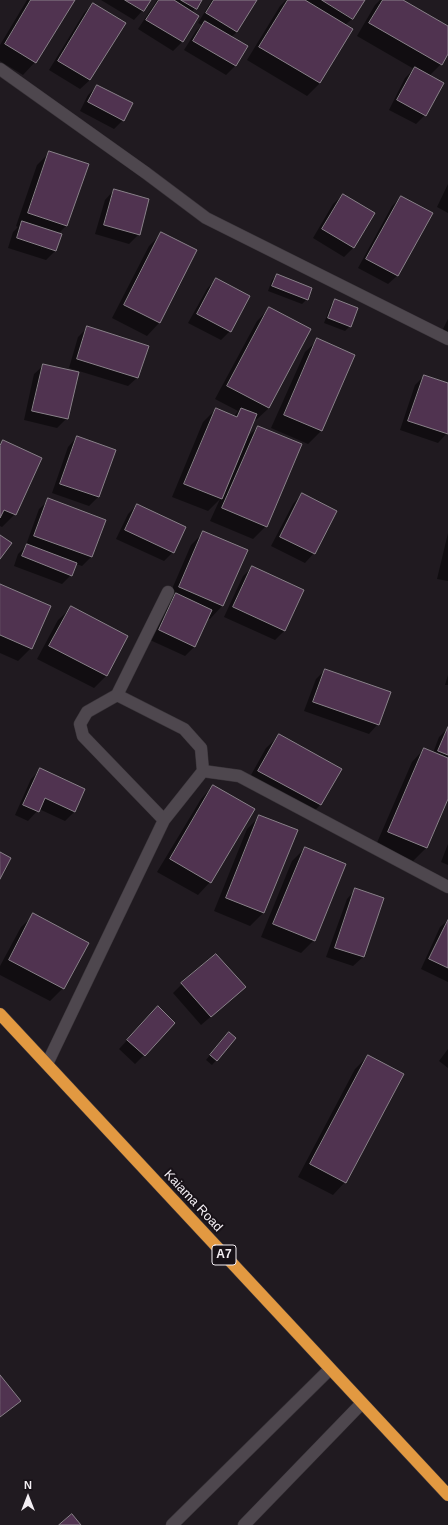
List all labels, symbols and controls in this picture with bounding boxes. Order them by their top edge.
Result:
street label: Kaiama Road [160,1167,226,1235]
road number: A7 [212,1245,236,1265]
north arrow [8,1477,48,1517]
text: N [24,1479,32,1491]

